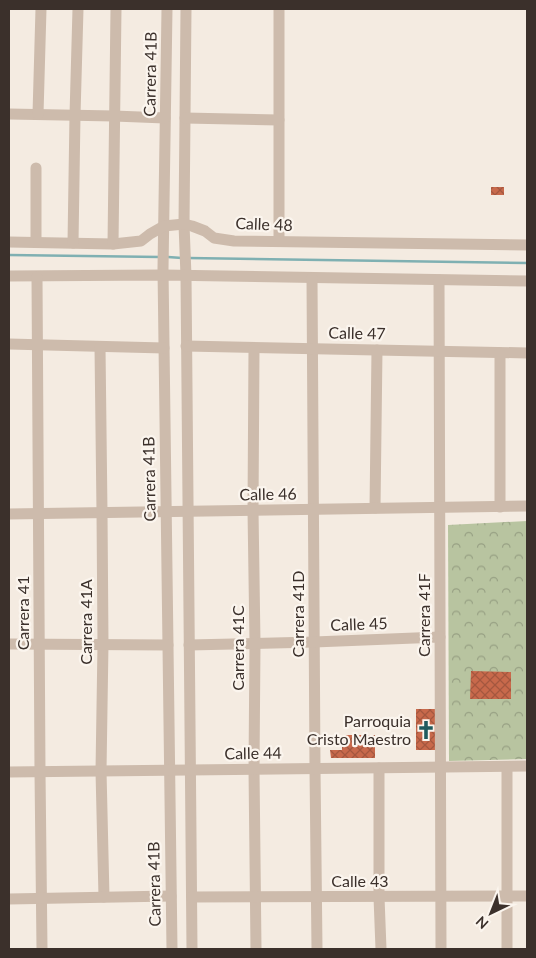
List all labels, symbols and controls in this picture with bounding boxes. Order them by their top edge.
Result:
street label: Carrera 41B [139,31,160,117]
street label: Calle 48 [235,213,293,234]
street label: Calle 47 [328,323,386,342]
street label: Carrera 41B [138,436,159,522]
street label: Calle 46 [239,484,297,503]
street label: Carrera 41D [288,571,307,657]
street label: Carrera 41F [414,573,433,657]
street label: Carrera 41 [13,576,32,650]
street label: Carrera 41A [76,579,95,665]
street label: Carrera 41C [228,605,247,691]
street label: Calle 45 [330,613,388,634]
place label: Parroquia Cristo Maestro [307,711,411,748]
church icon: Parroquia Cristo Maestro [415,719,437,741]
street label: Calle 44 [224,743,282,762]
street label: Carrera 41B [143,841,164,927]
street label: Calle 43 [331,871,389,890]
north arrow [466,888,516,938]
text: N [472,913,492,933]

